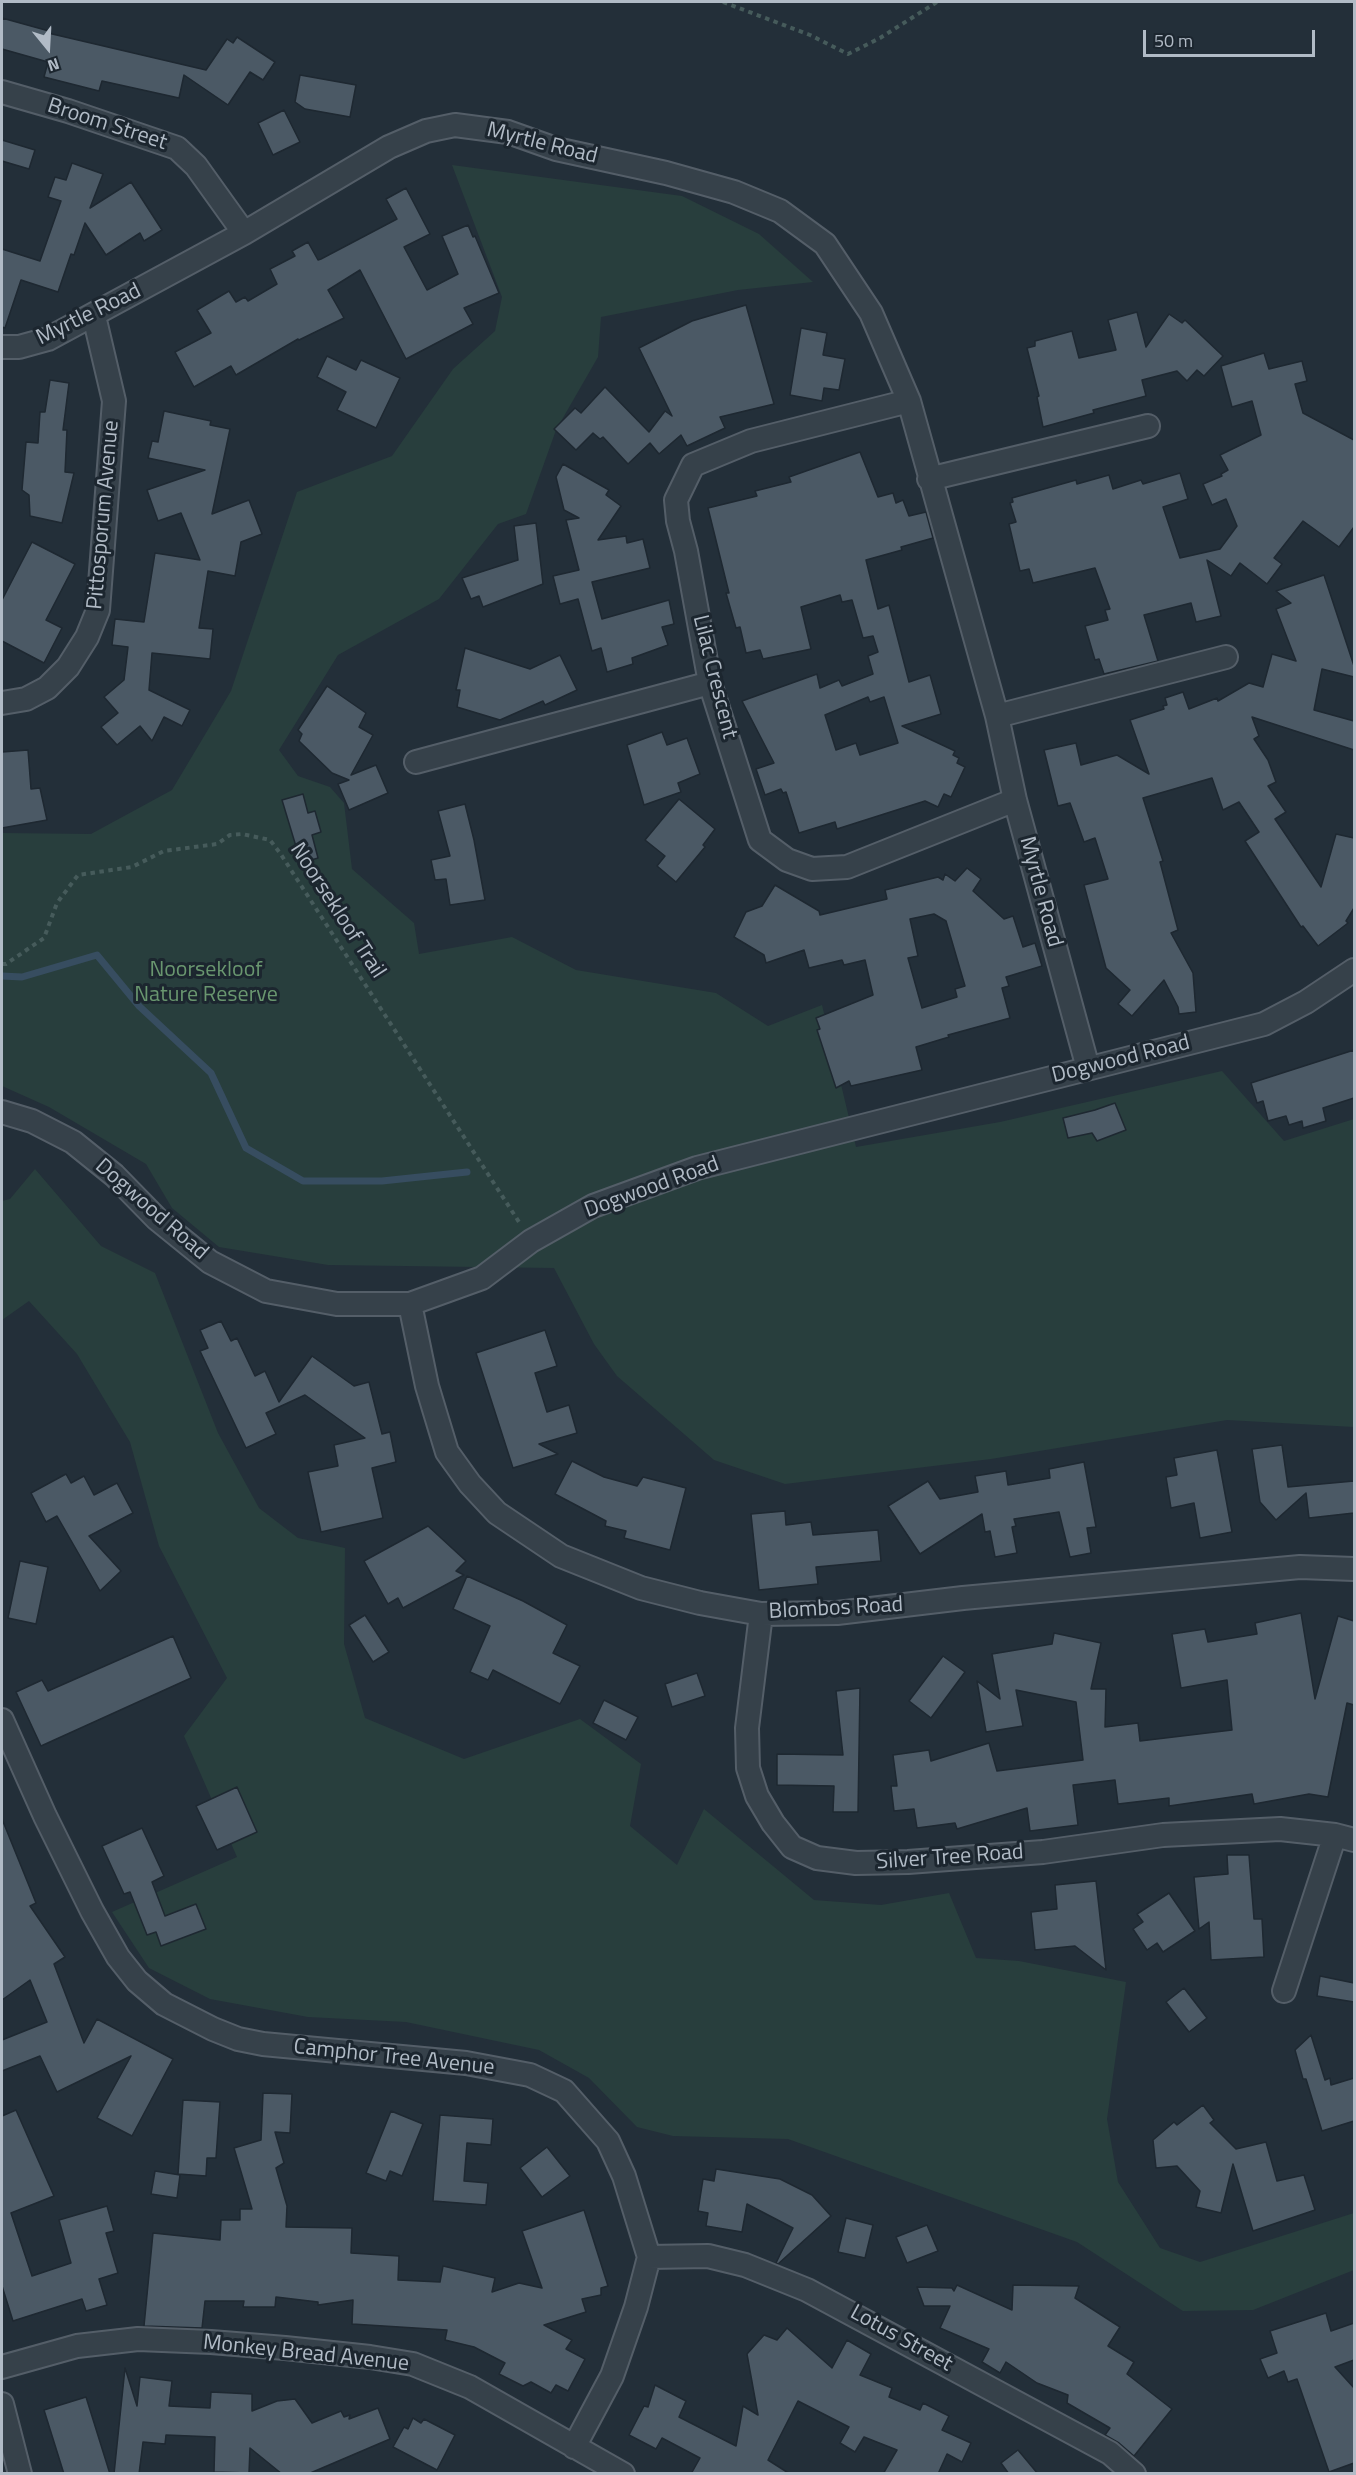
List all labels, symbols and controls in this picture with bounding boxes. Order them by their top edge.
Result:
north arrow [18,18,78,78]
scale bar [1146,18,1318,56]
text: 50 m [1154,27,1193,54]
text: N [45,52,63,78]
street label: Broom Street [44,93,170,157]
street label: Myrtle Road [484,118,600,170]
street label: Myrtle Road [32,278,146,352]
street label: Pittosporum Avenue [83,419,125,611]
street label: Lilac Crescent [686,612,742,742]
street label: Myrtle Road [1013,834,1067,950]
street label: Noorsekloof Trail [283,838,391,984]
park label: Noorsekloof Nature Reserve [134,958,278,1010]
street label: Dogwood Road [1049,1030,1193,1090]
street label: Dogwood Road [581,1151,723,1225]
street label: Dogwood Road [89,1154,213,1266]
street label: Blombos Road [768,1592,904,1626]
street label: Silver Tree Road [875,1840,1025,1876]
street label: Camphor Tree Avenue [292,2034,496,2082]
street label: Lotus Street [845,2300,957,2378]
street label: Monkey Bread Avenue [202,2330,410,2378]

